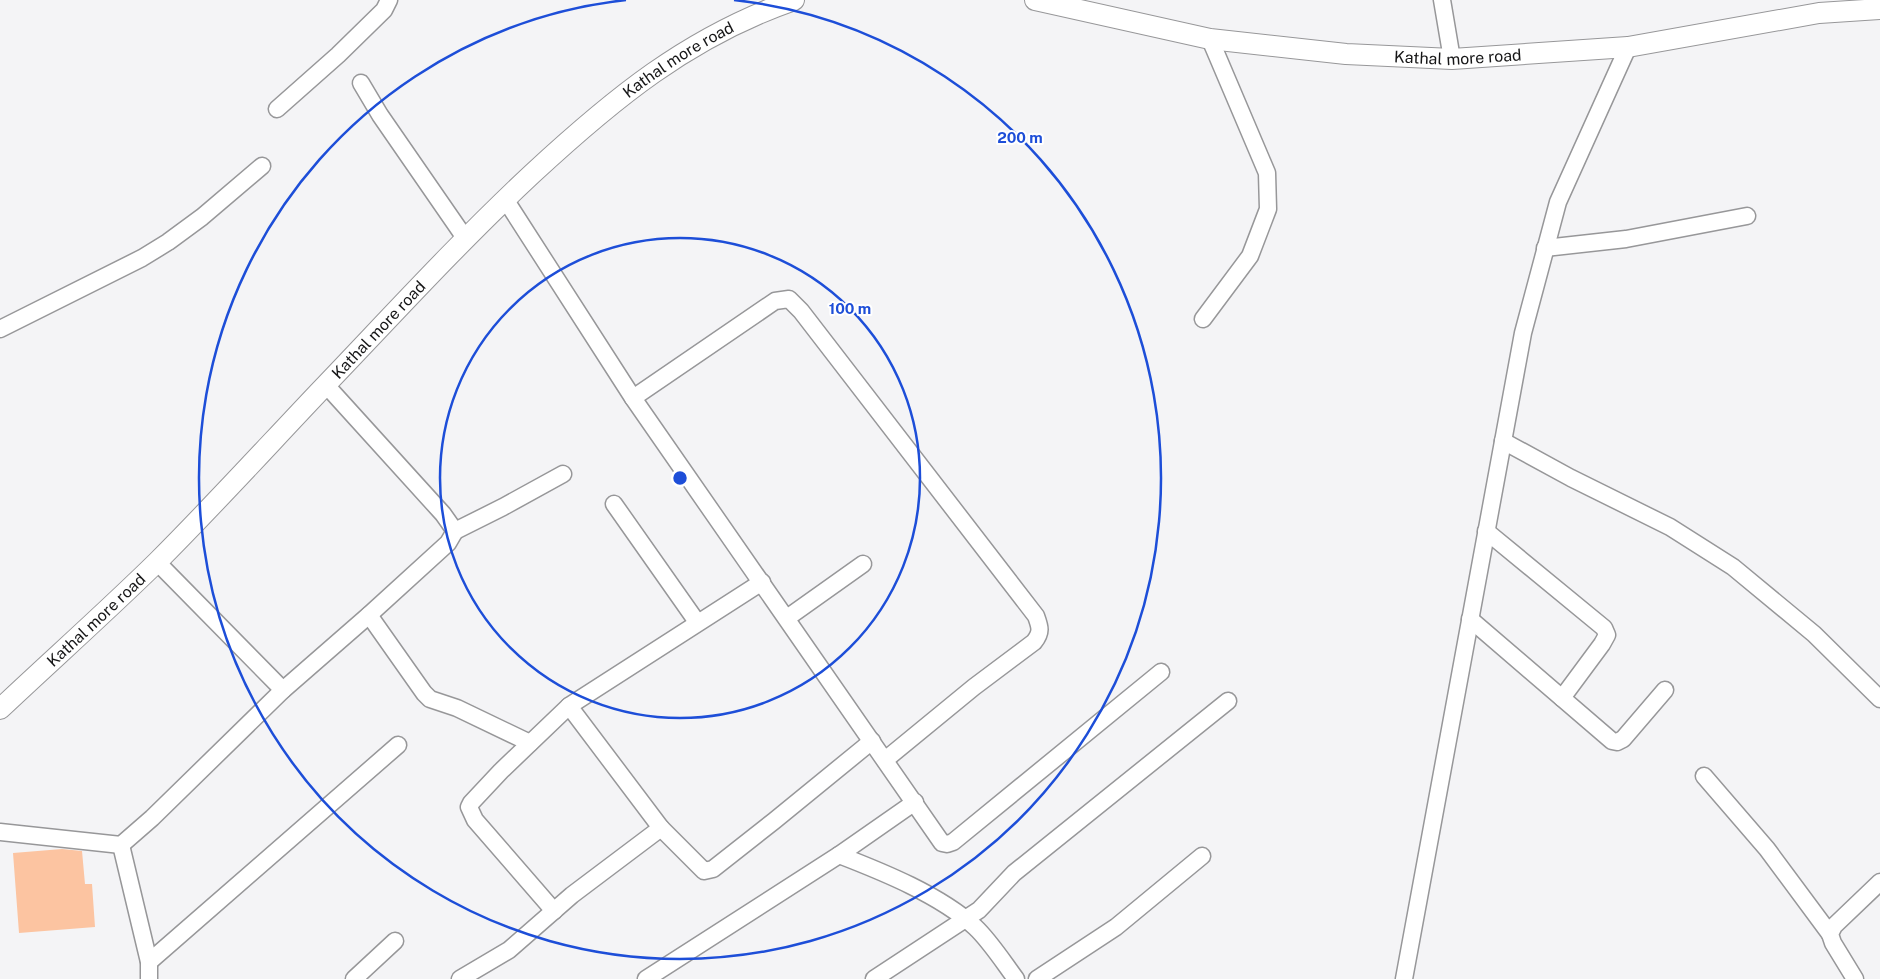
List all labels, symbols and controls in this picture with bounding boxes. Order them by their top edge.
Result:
street label: Kathal more road [619,17,737,102]
street label: Kathal more road [1394,45,1522,69]
text: 200 m [997,129,1043,146]
street label: Kathal more road [327,277,429,382]
text: 100 m [829,300,871,317]
centre of rings [671,469,689,487]
street label: Kathal more road [43,569,149,670]

